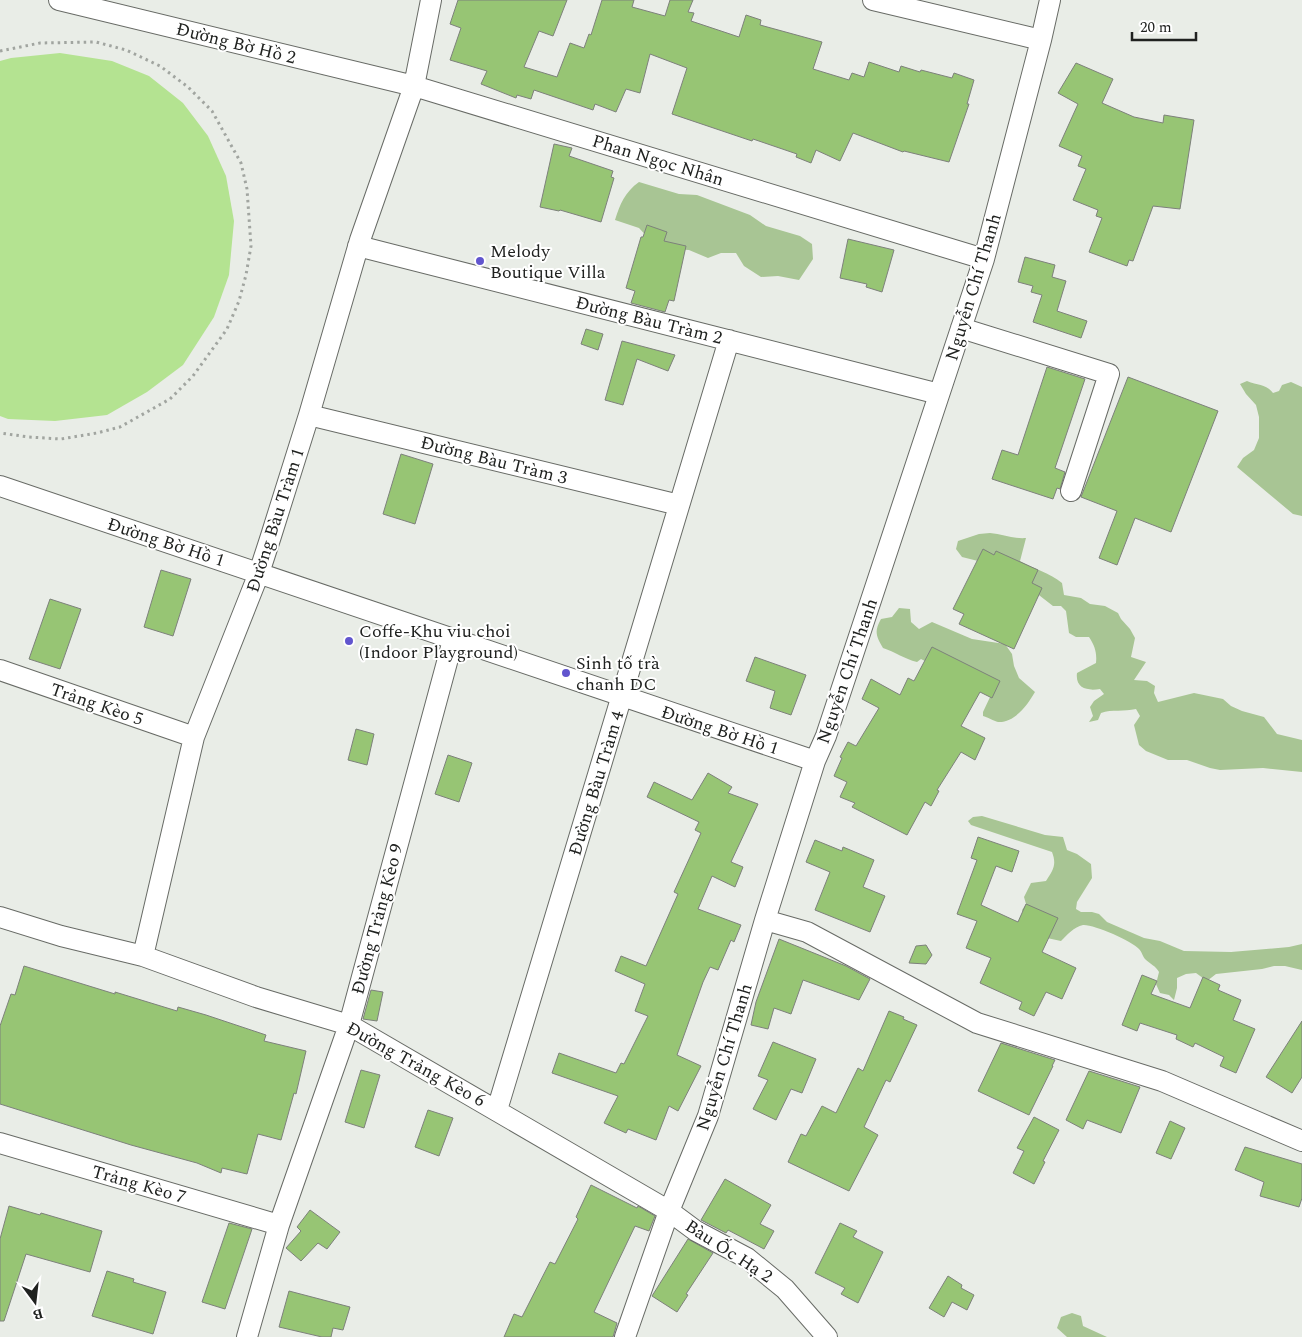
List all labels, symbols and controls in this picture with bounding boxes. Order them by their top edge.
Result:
scale bar [1132,10,1196,42]
street label: Đường Bờ Hồ 2 [173,16,299,71]
text: 20 m [1140,16,1172,39]
street label: Phan Ngọc Nhân [589,128,727,193]
street label: Nguyễn Chí Thanh [938,210,1009,364]
place label: Melody Boutique Villa [490,238,606,286]
marker: Melody Boutique Villa [474,255,486,267]
street label: Đường Bàu Tràm 2 [573,289,725,352]
street label: Đường Bàu Tràm 3 [418,429,570,492]
street label: Đường Bàu Tràm 1 [239,444,312,596]
street label: Đường Bờ Hồ 1 [103,511,228,574]
street label: Nguyễn Chí Thanh [810,595,885,748]
place label: Coffe-Khu viu choi (Indoor Playground) [359,618,518,666]
marker: Coffe-Khu viu choi (Indoor Playground) [343,635,355,647]
place label: Sinh tố trà chanh DC [576,650,660,698]
marker: Sinh tố trà chanh DC [560,667,572,679]
street label: Trảng Kèo 5 [47,676,147,733]
street label: Đường Bờ Hồ 1 [657,699,782,762]
street label: Đường Bàu Tràm 4 [562,707,631,859]
street label: Đường Trảng Kèo 9 [344,841,411,998]
street label: Nguyễn Chí Thanh [689,980,760,1134]
street label: Đường Trảng Kèo 6 [341,1015,490,1114]
street label: Trảng Kèo 7 [89,1158,189,1211]
street label: Bàu Ốc Hạ 2 [680,1213,778,1290]
north arrow [10,1277,60,1327]
text: B [31,1303,46,1326]

